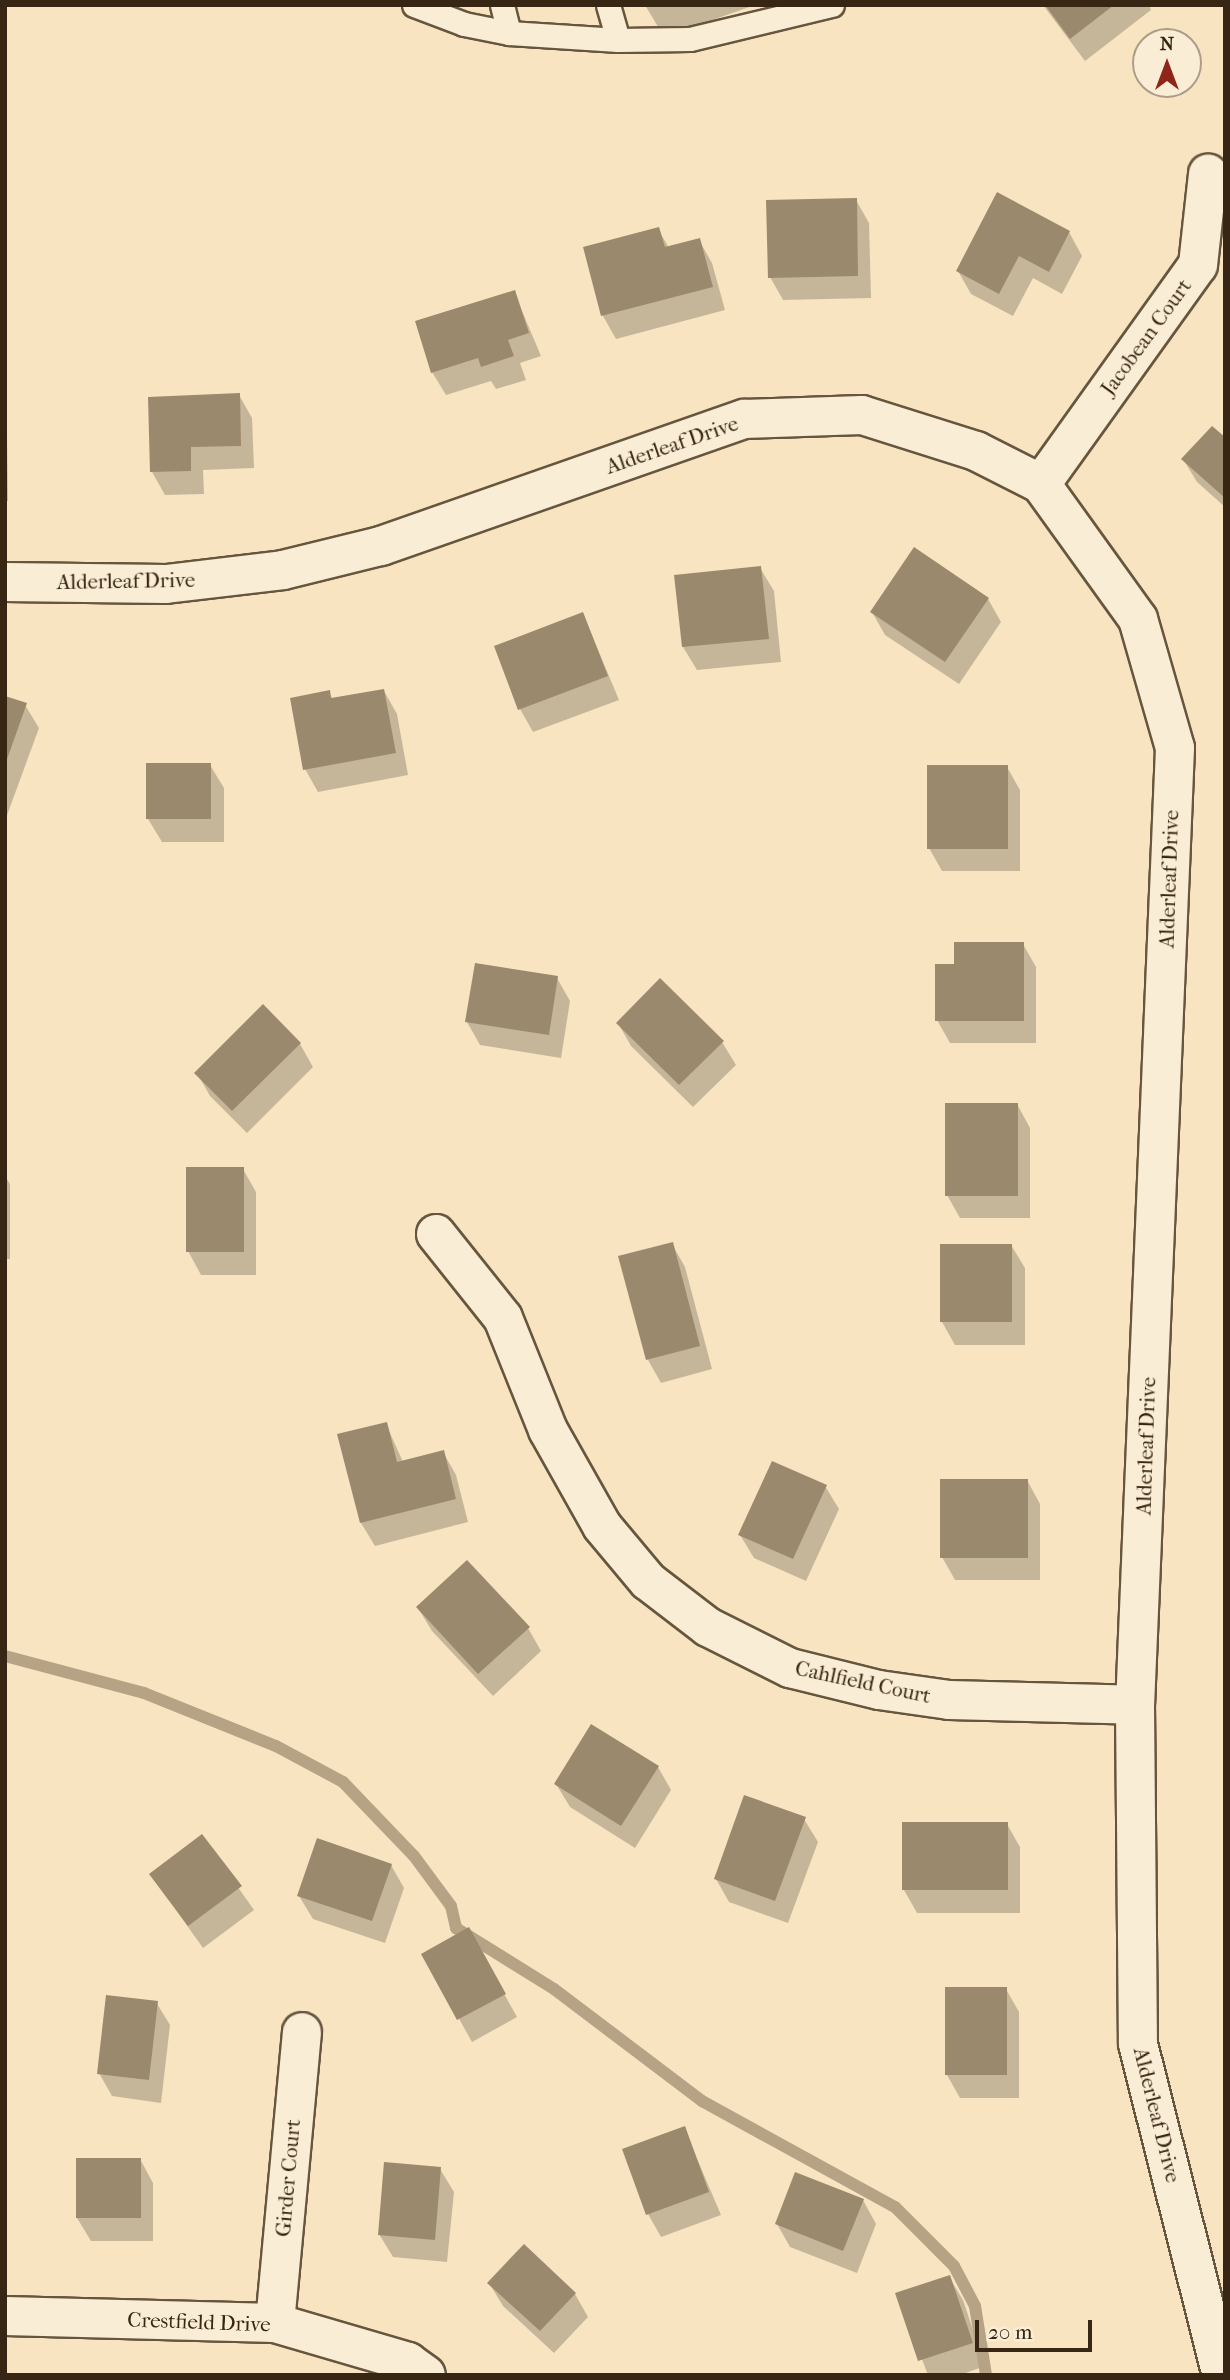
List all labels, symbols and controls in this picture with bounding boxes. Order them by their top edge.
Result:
north arrow [1132,28,1202,98]
text: N [1160,33,1174,55]
street label: Jacobean Court [1095,274,1197,400]
street label: Alderleaf Drive [602,411,742,479]
street label: Alderleaf Drive [57,567,195,595]
street label: Alderleaf Drive [1154,809,1184,949]
street label: Alderleaf Drive [1131,1376,1161,1516]
street label: Cahlfield Court [793,1655,933,1709]
street label: Alderleaf Drive [1128,2045,1186,2185]
street label: Girder Court [270,2118,306,2238]
scale bar [978,2306,1095,2350]
street label: Crestfield Drive [127,2307,271,2337]
text: 20 m [988,2320,1032,2344]

